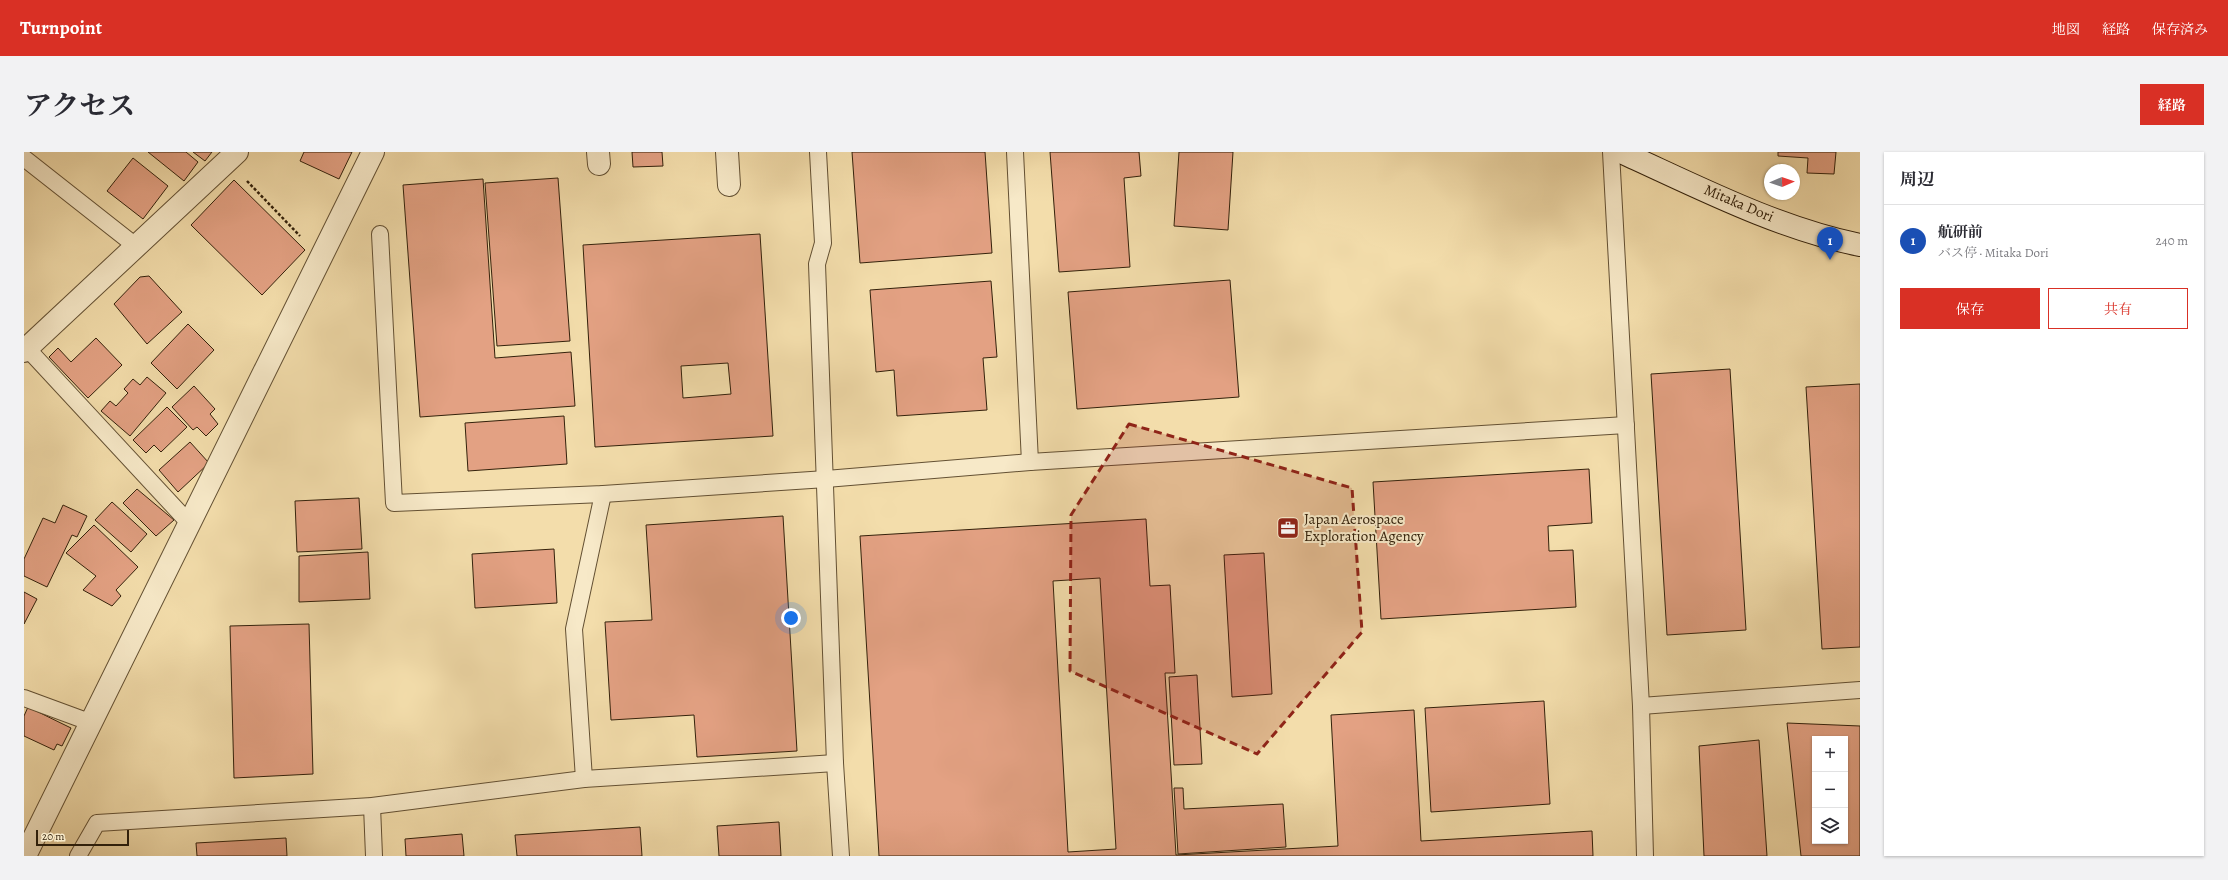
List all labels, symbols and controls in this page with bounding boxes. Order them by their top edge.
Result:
text: Turnpoint [20,15,102,41]
text: 地図 [2052,20,2080,39]
text: 経路 [2102,20,2130,39]
text: 保存済み [2152,20,2208,39]
button: 経路 [2140,84,2204,125]
text: アクセス [24,87,135,125]
north arrow [1764,164,1800,200]
text: 周辺 [1900,168,1934,191]
street label: Mitaka Dori [1701,179,1777,227]
text: 航研前 [1938,222,1983,242]
pin: 1 [1817,227,1843,260]
text: 1 [1911,232,1915,249]
text: 240 m [2156,232,2188,249]
text: バス停 · Mitaka Dori [1938,244,2049,261]
button: 保存 [1900,288,2040,329]
button: 共有 [2048,288,2188,329]
place label: Japan Aerospace Exploration Agency [1304,509,1424,546]
office icon: Japan Aerospace Exploration Agency [1275,515,1301,541]
your location [781,608,801,628]
map controls [1812,736,1848,844]
button: + [1812,736,1848,772]
button: − [1812,772,1848,808]
button: layers [1812,808,1848,844]
scale bar [36,828,129,847]
text: 20 m [42,829,64,844]

